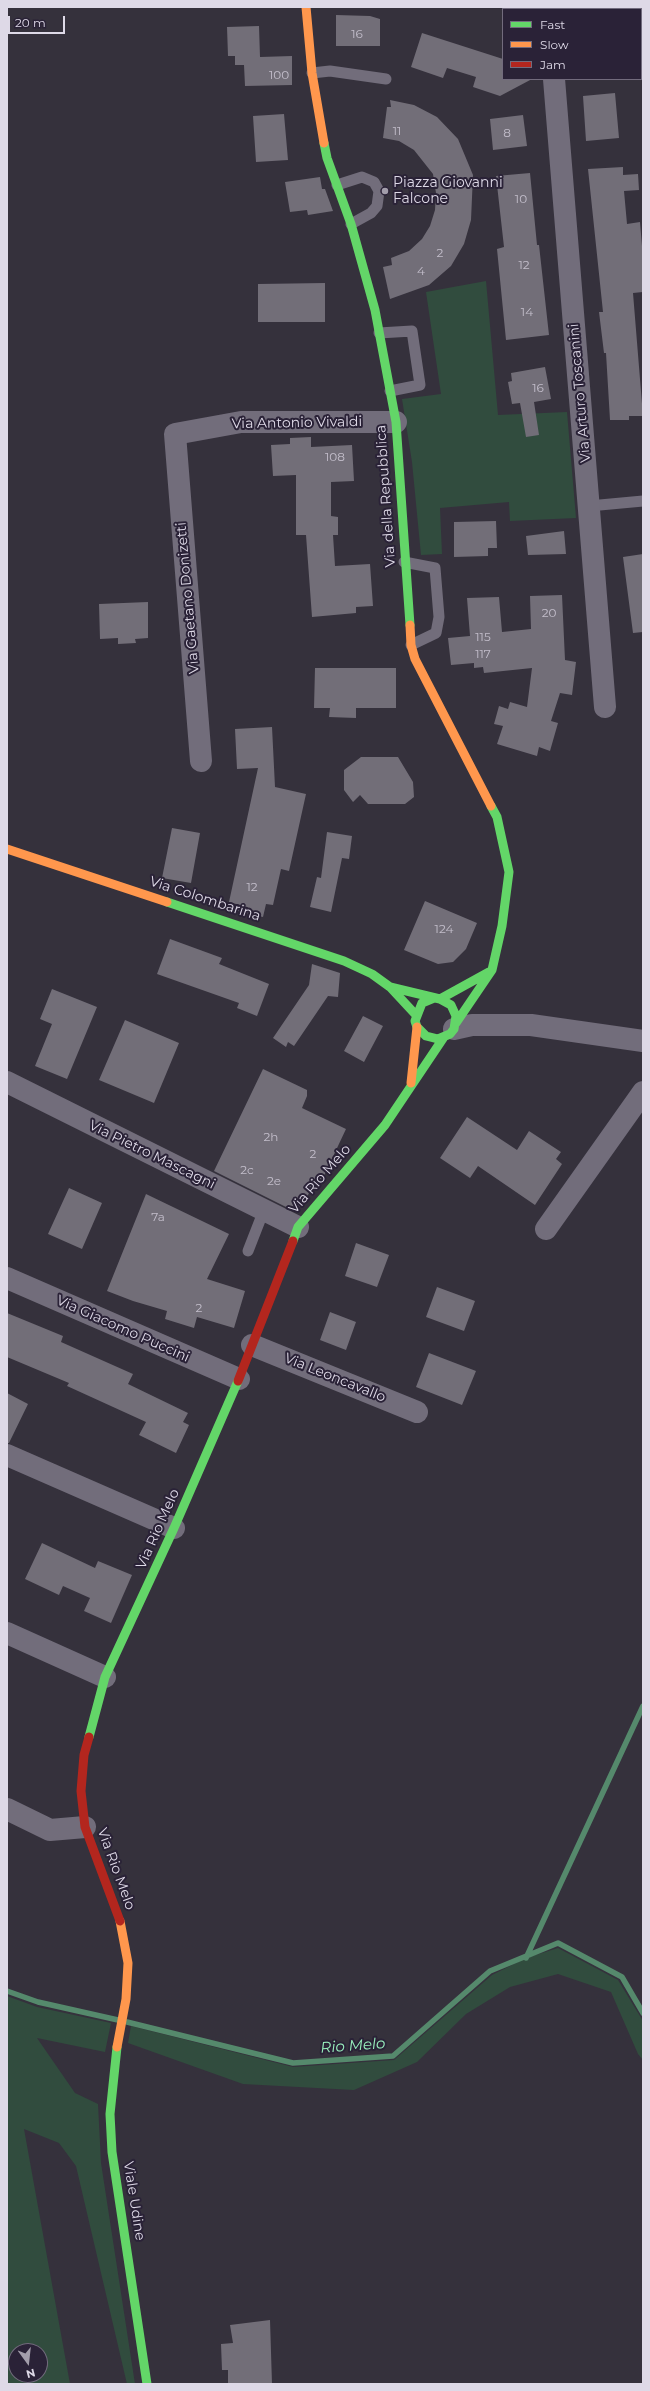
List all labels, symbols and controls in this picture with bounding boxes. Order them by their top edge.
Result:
scale bar [10,8,67,34]
legend [502,8,642,80]
text: 20 m [15,15,46,30]
text: Fast [540,17,565,32]
house number: 16 [351,27,363,41]
text: Slow [540,37,569,52]
text: Jam [540,57,566,72]
house number: 100 [269,68,289,82]
house number: 11 [393,124,401,138]
house number: 8 [503,126,511,140]
place label: Piazza Giovanni Falcone [393,175,503,208]
marker: Piazza Giovanni Falcone [380,186,390,196]
house number: 10 [515,192,527,206]
house number: 2 [437,246,443,260]
house number: 12 [518,258,530,272]
house number: 4 [417,264,425,278]
house number: 14 [521,305,533,319]
street label: Via Arturo Toscanini [566,323,594,463]
house number: 16 [532,381,544,395]
street label: Via Antonio Vivaldi [232,413,362,433]
street label: Via della Repubblica [373,424,399,568]
house number: 108 [325,450,345,464]
street label: Via Gaetano Donizetti [173,521,203,675]
house number: 20 [542,606,556,620]
house number: 115 [475,630,491,644]
house number: 117 [475,647,491,661]
street label: Via Colombarina [147,873,263,925]
house number: 12 [246,880,258,894]
house number: 124 [435,922,453,936]
street label: Via Pietro Mascagni [86,1117,218,1193]
house number: 2h [264,1130,278,1144]
street label: Via Rio Melo [285,1141,355,1217]
house number: 2 [310,1147,316,1161]
house number: 2c [240,1163,254,1177]
house number: 2e [267,1174,281,1188]
house number: 7a [151,1210,165,1224]
street label: Via Giacomo Puccini [54,1292,192,1366]
house number: 2 [196,1301,202,1315]
street label: Via Leoncavallo [282,1350,388,1406]
street label: Via Rio Melo [133,1486,183,1572]
street label: Via Rio Melo [93,1826,139,1912]
water label: Rio Melo [320,2035,386,2057]
street label: Viale Udine [119,2160,149,2242]
north arrow [8,2343,48,2383]
text: N [25,2366,37,2382]

